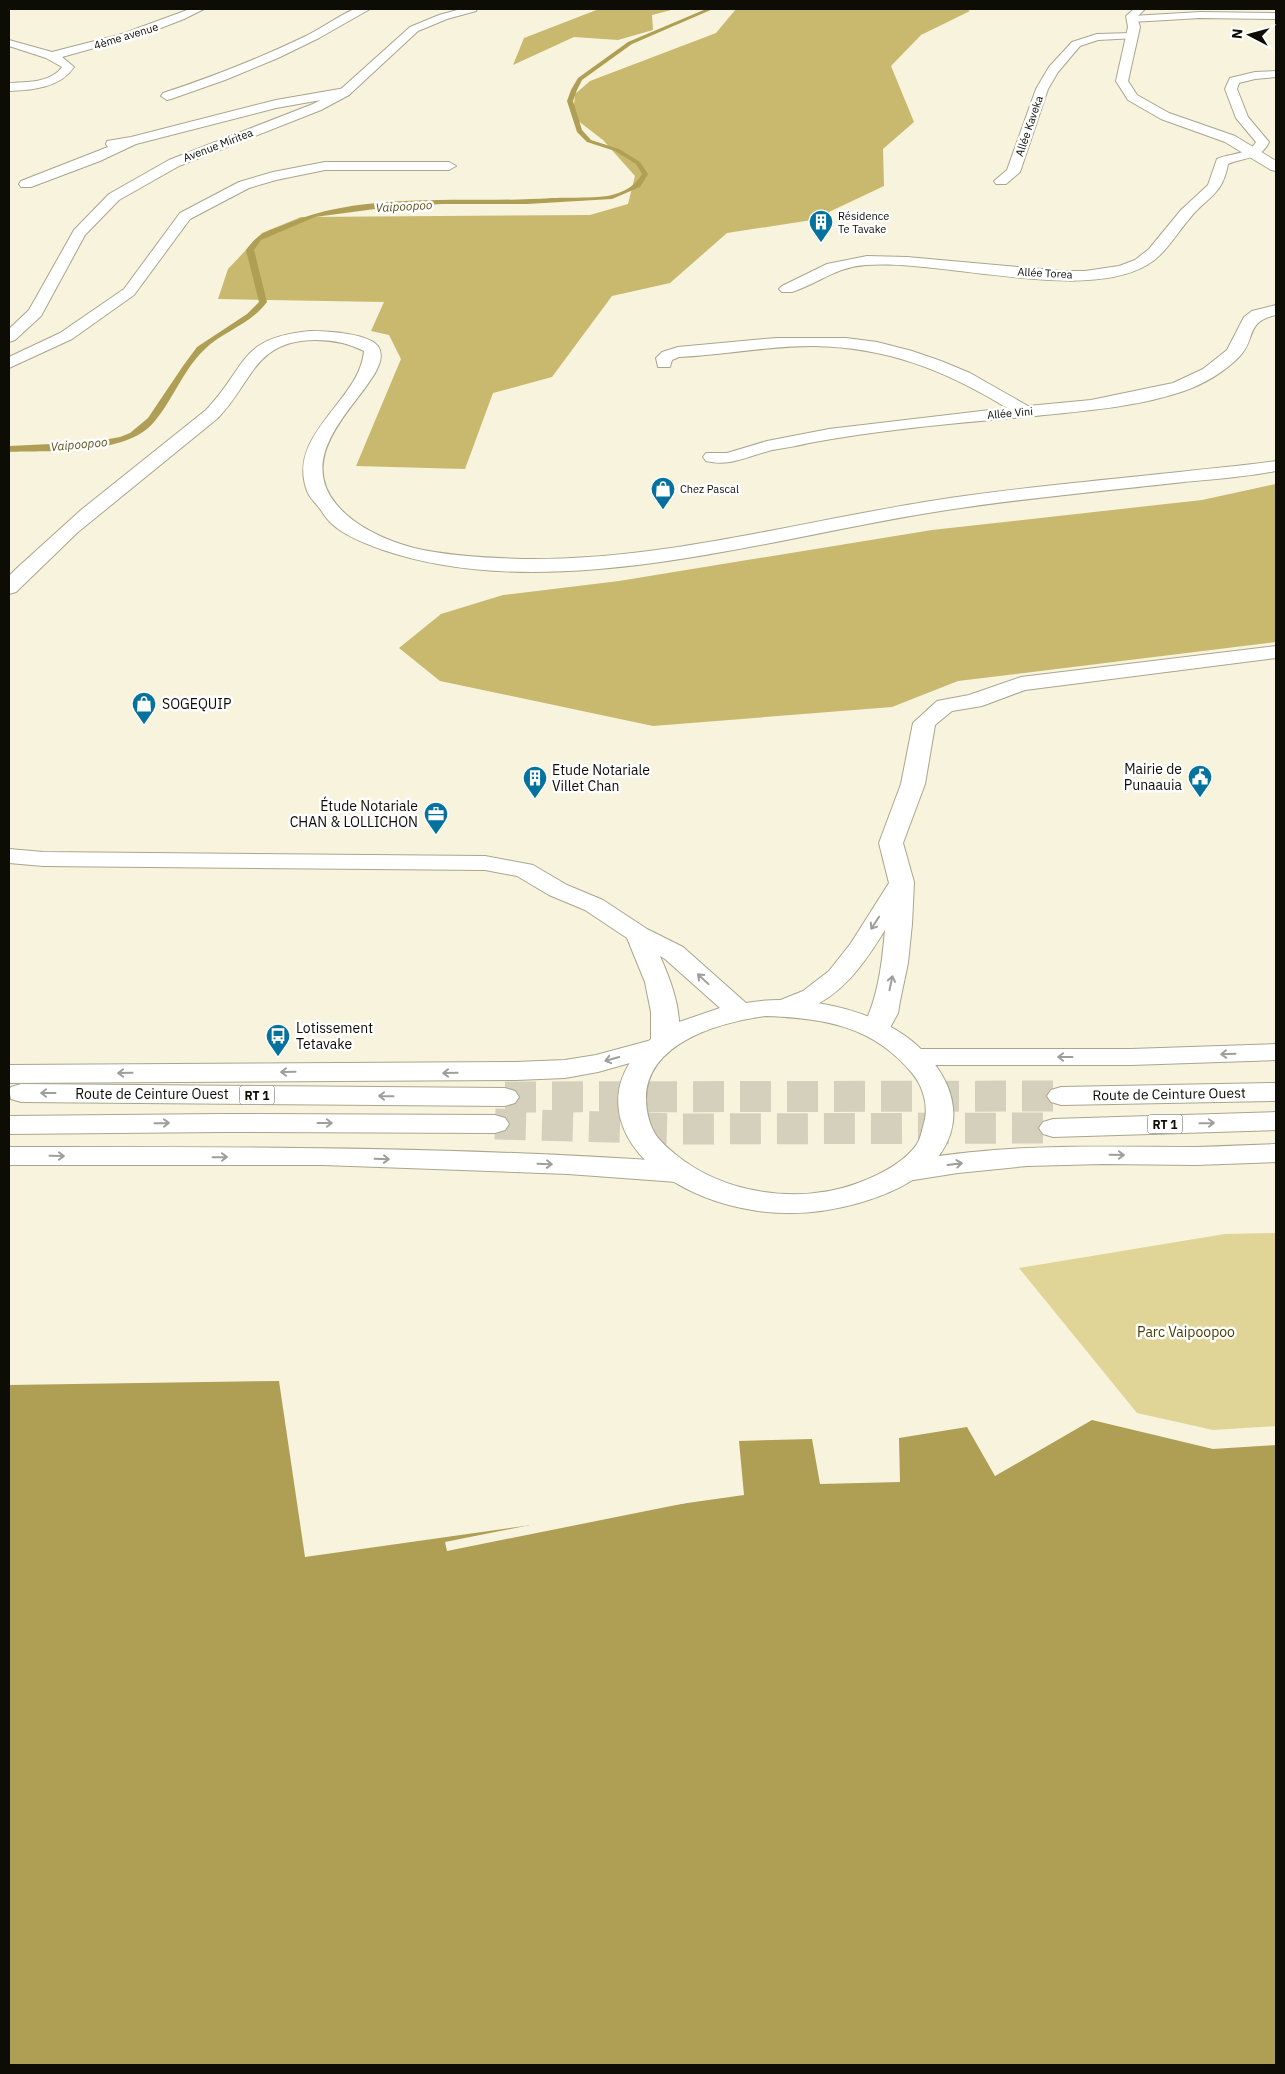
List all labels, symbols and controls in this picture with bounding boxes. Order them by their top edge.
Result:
north arrow [1225,10,1275,60]
street label: 4ème avenue [92,20,160,52]
text: N [1228,28,1247,40]
street label: Allée Kaveka [1012,94,1046,158]
street label: Avenue Miritea [181,125,255,165]
water label: Vaipoopoo [375,197,433,215]
building icon: Résidence Te Tavake [808,209,834,243]
place label: Résidence Te Tavake [838,209,889,236]
street label: Allée Torea [1017,265,1073,281]
street label: Allée Vini [986,404,1034,422]
water label: Vaipoopoo [50,434,108,454]
shop icon: Chez Pascal [650,476,676,510]
place label: Chez Pascal [680,482,739,496]
shop icon: SOGEQUIP [131,691,157,725]
place label: SOGEQUIP [162,695,231,713]
place label: Mairie de Punaauia [1124,760,1183,794]
place label: Etude Notariale Villet Chan [552,761,650,795]
public building icon: Mairie de Punaauia [1187,764,1213,798]
building icon: Etude Notariale Villet Chan [522,765,548,799]
place label: Étude Notariale CHAN & LOLLICHON [290,796,418,831]
office icon: Étude Notariale CHAN & LOLLICHON [423,801,449,835]
one-way arrow [870,916,880,930]
one-way arrow [696,973,709,985]
one-way arrow [887,975,896,991]
place label: Lotissement Tetavake [296,1019,373,1053]
bus stop icon: Lotissement Tetavake [265,1023,291,1057]
one-way arrow [1220,1049,1236,1059]
one-way arrow [1057,1052,1074,1062]
one-way arrow [604,1055,620,1064]
one-way arrow [280,1067,296,1076]
one-way arrow [117,1068,134,1078]
one-way arrow [442,1068,458,1077]
street label: Route de Ceinture Ouest [1092,1084,1246,1104]
street label: Route de Ceinture Ouest [75,1085,229,1103]
road number: RT 1 [240,1086,274,1104]
one-way arrow [41,1088,57,1098]
one-way arrow [378,1091,394,1101]
road number: RT 1 [1148,1114,1182,1134]
one-way arrow [316,1118,333,1128]
one-way arrow [1198,1118,1214,1128]
one-way arrow [154,1119,170,1128]
one-way arrow [1108,1150,1125,1160]
one-way arrow [49,1151,65,1161]
one-way arrow [212,1152,228,1162]
one-way arrow [374,1154,390,1163]
one-way arrow [537,1159,553,1168]
one-way arrow [947,1159,963,1169]
park label: Parc Vaipoopoo [1137,1323,1235,1341]

